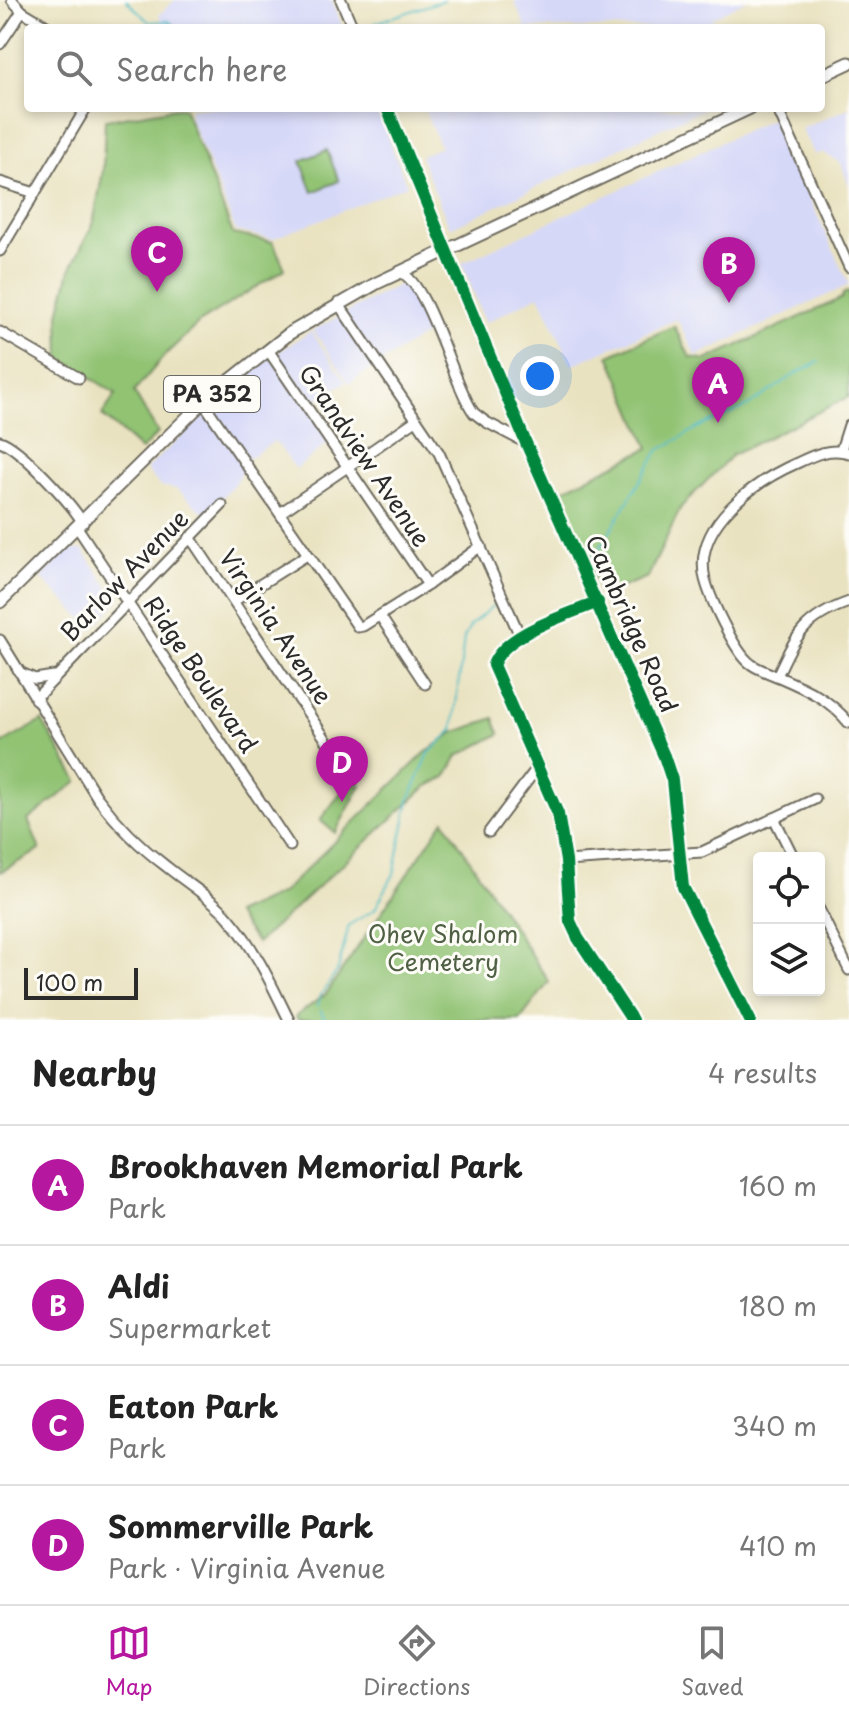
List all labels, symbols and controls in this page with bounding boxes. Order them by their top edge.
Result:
search box [24,24,825,112]
icon: search [52,46,96,90]
text: Search here [116,46,288,91]
pin: C [131,226,183,292]
pin: B [703,237,755,303]
your location [520,356,560,396]
street label: Grandview Avenue [291,357,440,553]
pin: A [692,357,744,423]
road number: PA 352 [164,376,260,412]
street label: Barlow Avenue [51,501,196,649]
street label: Cambridge Road [577,528,688,718]
street label: Virginia Avenue [211,541,342,711]
street label: Ridge Boulevard [136,588,268,760]
pin: D [316,736,368,802]
map controls [753,852,825,996]
button: locate [753,852,825,924]
park label: Ohev Shalom Cemetery [368,915,518,979]
button: layers [753,924,825,996]
scale bar [24,964,138,1000]
text: 100 m [36,965,103,998]
text: Nearby [32,1046,157,1098]
text: 4 results [708,1053,817,1092]
text: Brookhaven Memorial Park [108,1143,523,1188]
text: A [48,1166,68,1205]
text: 160 m [739,1166,817,1205]
text: Park [108,1188,166,1227]
text: Aldi [108,1263,170,1308]
text: B [49,1286,67,1325]
text: 180 m [739,1286,817,1325]
text: Supermarket [108,1308,271,1347]
text: Eaton Park [108,1383,278,1428]
text: C [48,1406,68,1445]
text: 340 m [732,1406,817,1445]
text: Park [108,1428,166,1467]
text: Sommerville Park [108,1503,373,1548]
text: D [48,1526,68,1565]
text: 410 m [739,1526,817,1565]
text: Park · Virginia Avenue [108,1548,385,1587]
tab: Map [105,1621,152,1702]
tab: Directions [363,1621,470,1702]
tab: Saved [681,1621,744,1702]

